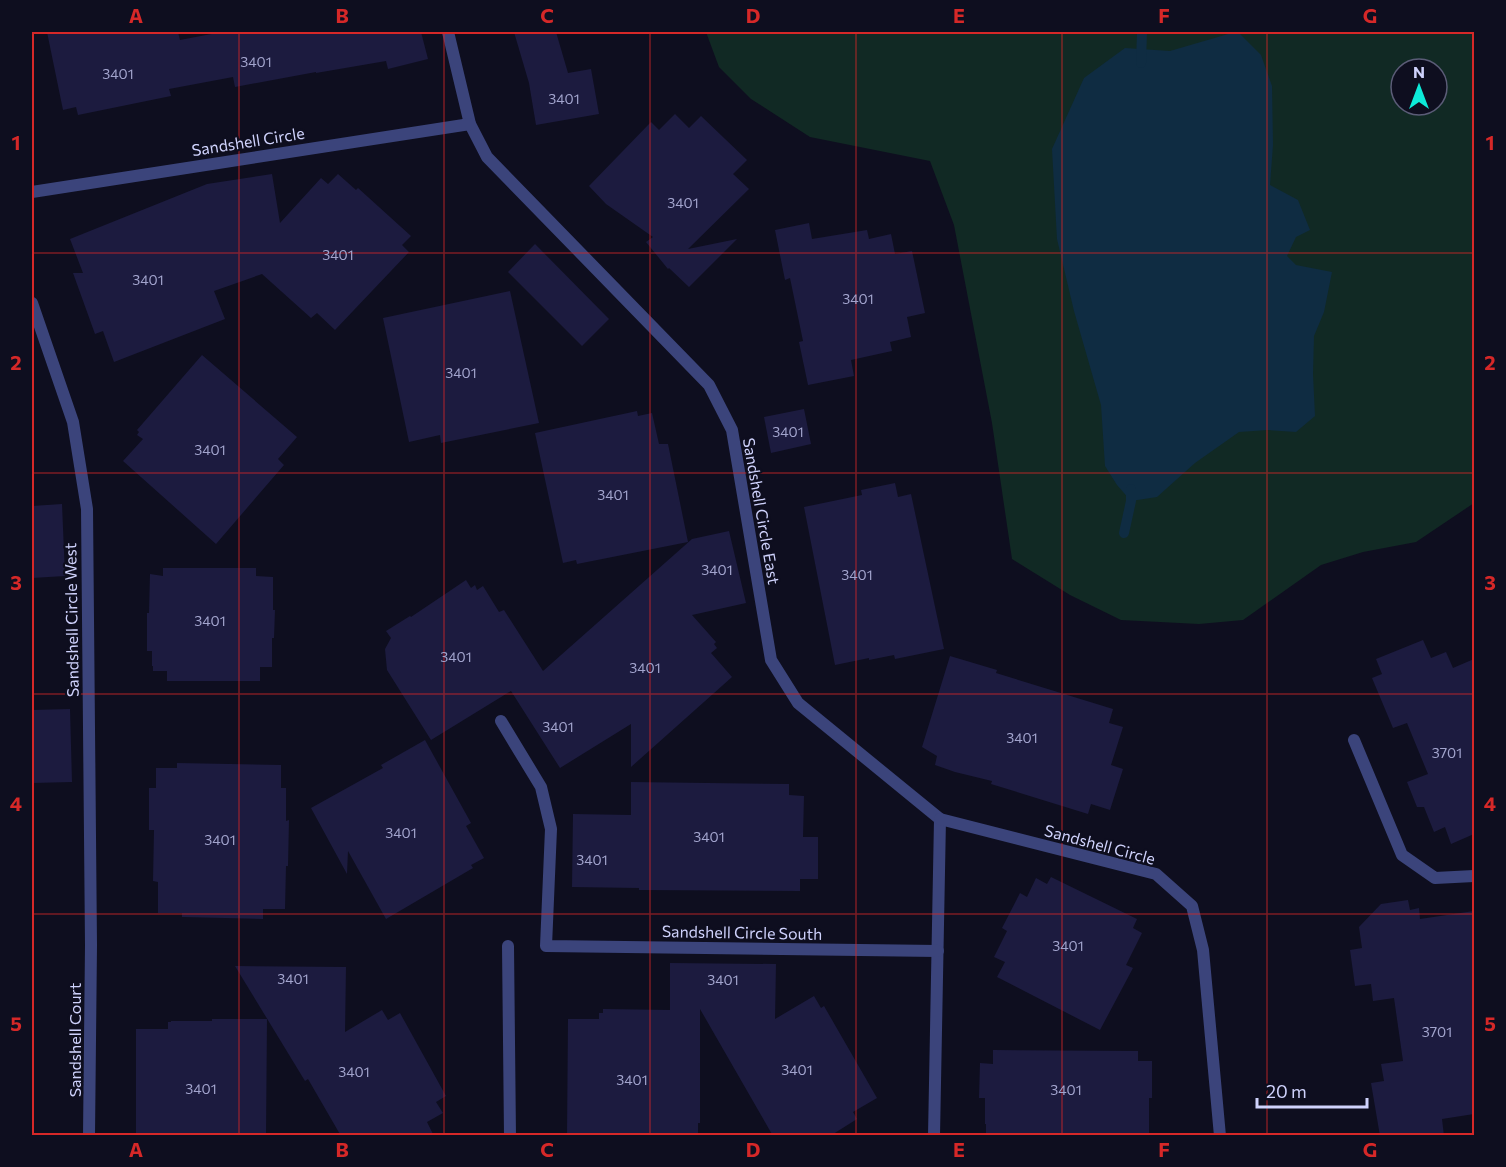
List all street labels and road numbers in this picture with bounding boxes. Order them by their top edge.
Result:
street label: Sandshell Circle [190,123,306,159]
street label: Sandshell Circle East [740,436,784,586]
street label: Sandshell Circle West [60,542,82,697]
street label: Sandshell Circle [1043,820,1157,868]
street label: Sandshell Circle South [662,921,822,943]
street label: Sandshell Court [65,982,84,1097]

